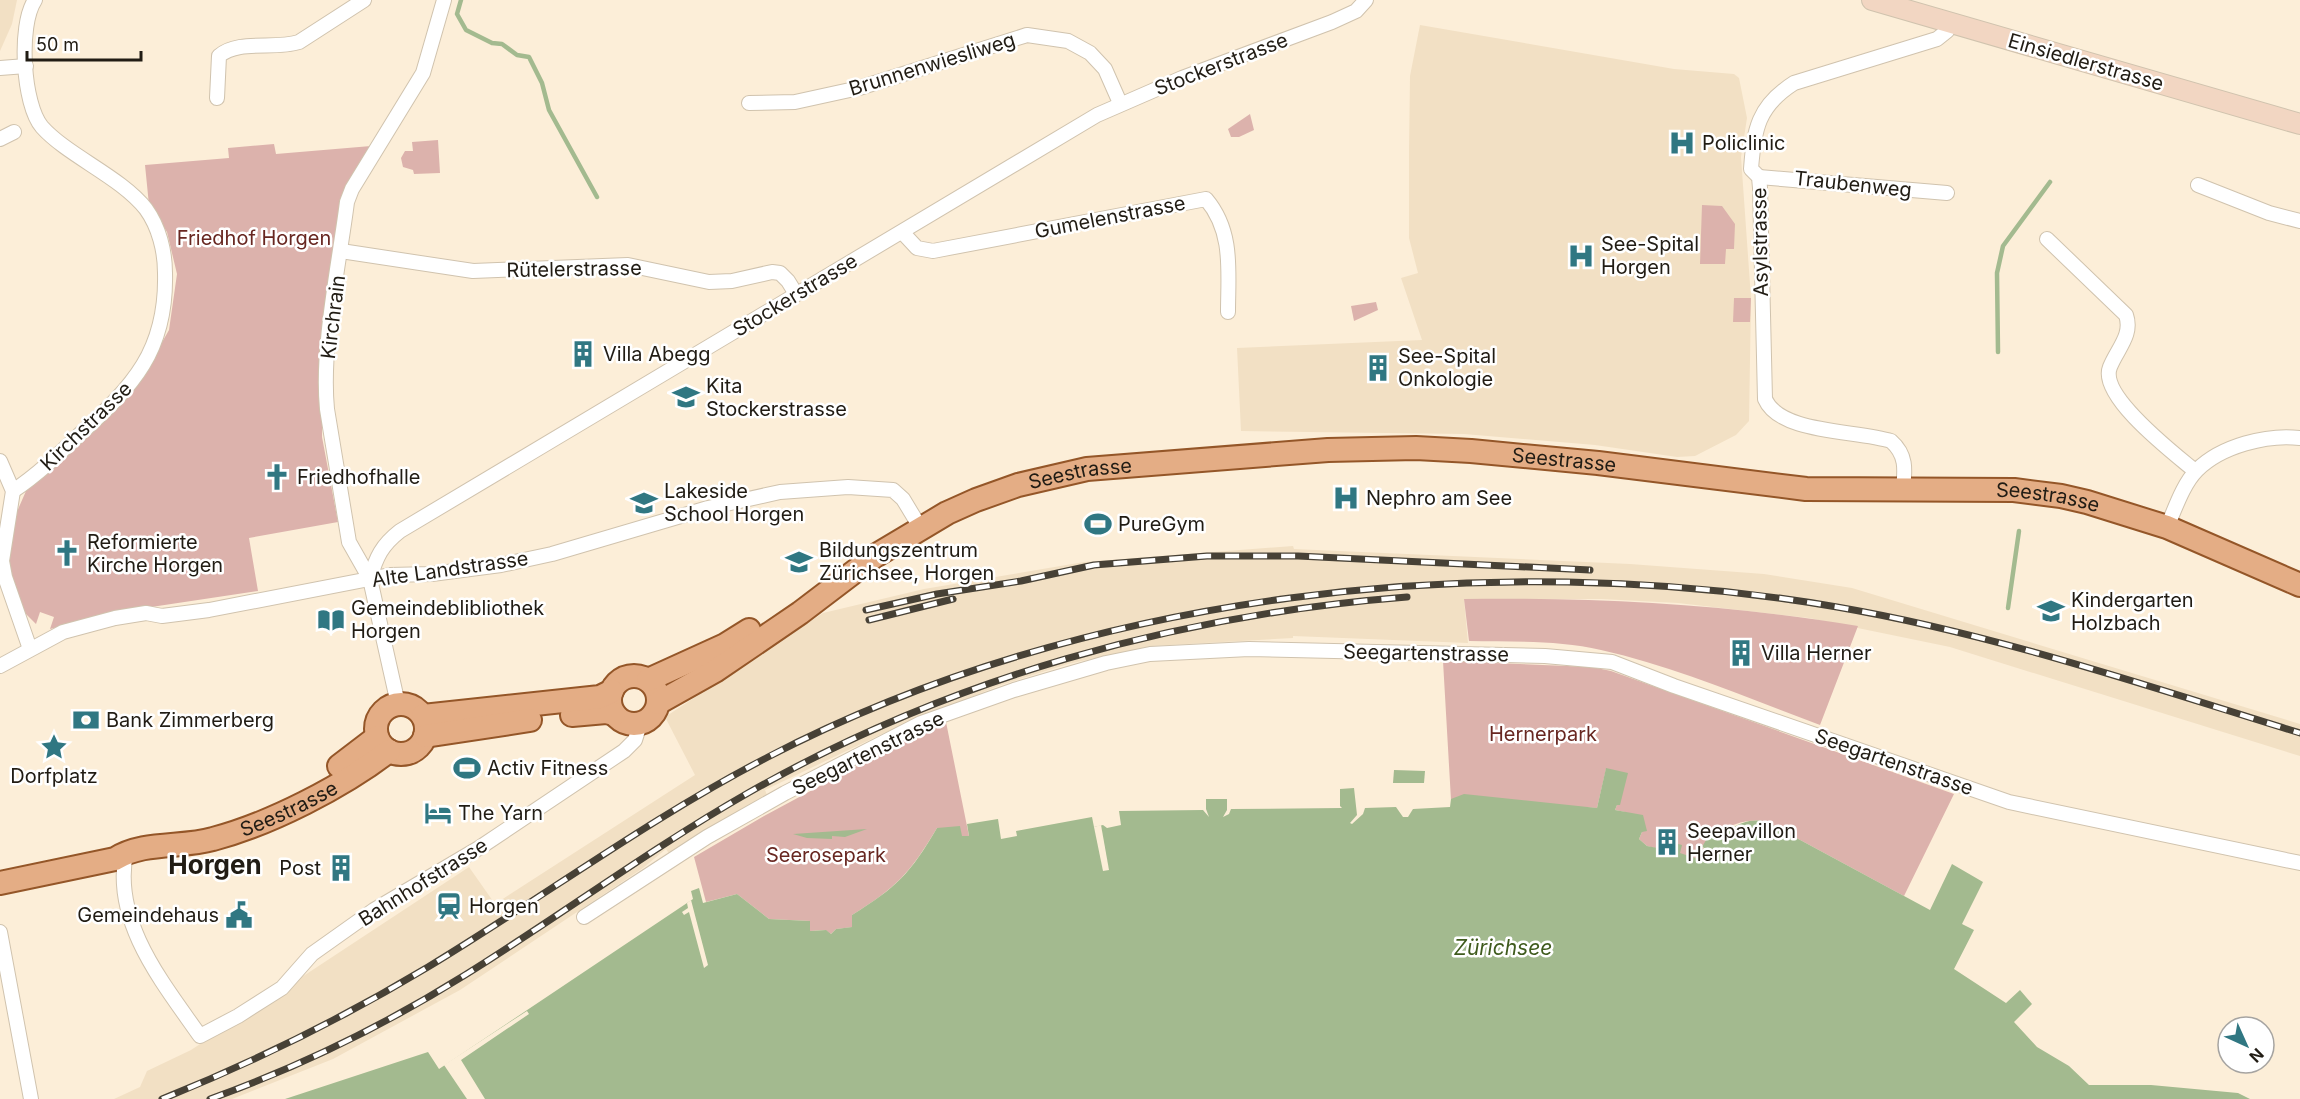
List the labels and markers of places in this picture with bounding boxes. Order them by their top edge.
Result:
hospital icon: Policlinic [1667,128,1697,158]
place label: Policlinic [1702,131,1786,155]
place label: See-Spital Horgen [1601,232,1699,279]
hospital icon: See-Spital Horgen [1566,241,1596,271]
building icon: Villa Abegg [568,339,598,369]
place label: Villa Abegg [603,342,710,366]
place label: See-Spital Onkologie [1398,344,1496,391]
building icon: See-Spital Onkologie [1363,353,1393,383]
place label: Kita Stockerstrasse [706,374,847,421]
school or university icon: Kita Stockerstrasse [671,382,701,412]
church icon: Friedhofhalle [262,462,292,492]
place label: Friedhofhalle [297,465,420,489]
place label: Lakeside School Horgen [664,479,804,526]
hospital icon: Nephro am See [1331,483,1361,513]
place label: Nephro am See [1366,486,1512,510]
school or university icon: Lakeside School Horgen [629,488,659,518]
sports icon: PureGym [1083,509,1113,539]
place label: PureGym [1118,512,1205,536]
place label: Reformierte Kirche Horgen [87,530,223,577]
church icon: Reformierte Kirche Horgen [52,538,82,568]
place label: Bildungszentrum Zürichsee, Horgen [819,538,994,585]
school or university icon: Bildungszentrum Zürichsee, Horgen [784,547,814,577]
place label: Kindergarten Holzbach [2071,588,2194,635]
place label: Gemeindeblibliothek Horgen [351,596,544,643]
school or university icon: Kindergarten Holzbach [2036,596,2066,626]
library icon: Gemeindeblibliothek Horgen [316,605,346,635]
building icon: Villa Herner [1726,638,1756,668]
place label: Villa Herner [1761,641,1872,665]
bank icon: Bank Zimmerberg [71,705,101,735]
place label: Bank Zimmerberg [106,708,274,732]
place icon: Dorfplatz [39,732,69,762]
sports icon: Activ Fitness [452,753,482,783]
place label: Activ Fitness [487,756,608,780]
place label: Dorfplatz [10,764,98,788]
hotel icon: The Yarn [423,798,453,828]
place label: The Yarn [458,801,543,825]
place label: Seepavillon Herner [1687,819,1796,866]
building icon: Seepavillon Herner [1652,827,1682,857]
building icon: Post [326,853,356,883]
place label: Post [279,856,321,880]
station icon: Horgen [434,891,464,921]
place label: Horgen [469,894,539,918]
public building icon: Gemeindehaus [224,900,254,930]
place label: Gemeindehaus [77,903,219,927]

